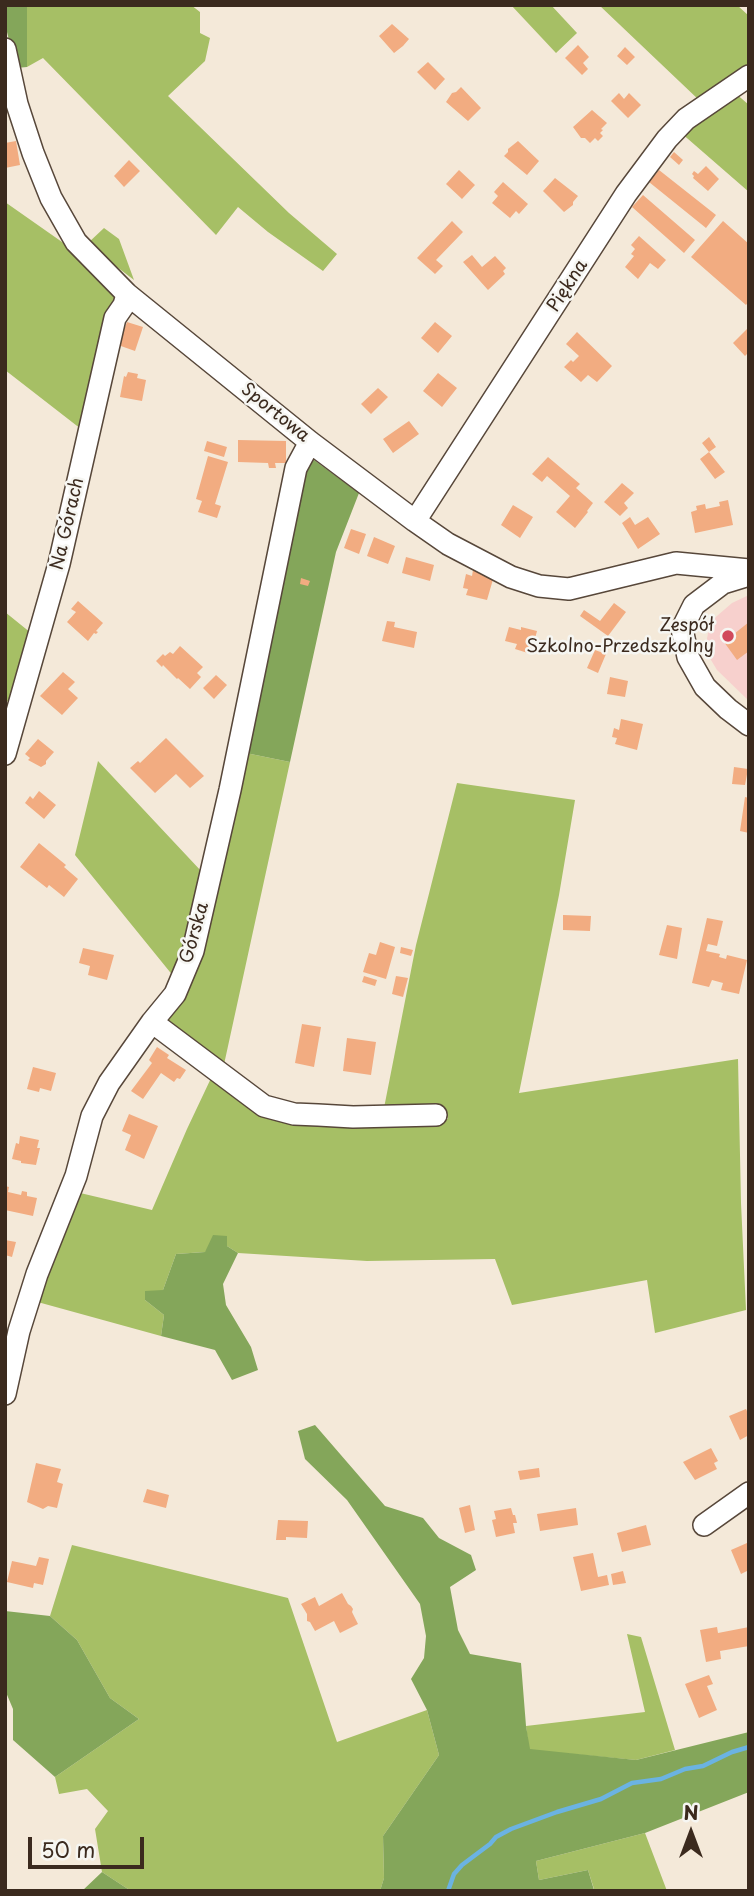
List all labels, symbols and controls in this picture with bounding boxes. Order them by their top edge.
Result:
street label: Piękna [543,256,593,316]
street label: Sportowa [236,379,314,447]
street label: Na Górach [47,476,89,572]
place label: Zespół Szkolno-Przedszkolny [526,615,714,658]
marker: Zespół Szkolno-Przedszkolny [720,628,736,644]
street label: Górska [176,900,214,966]
north arrow [656,1798,726,1868]
text: N [683,1798,699,1826]
scale bar [32,1822,147,1866]
text: 50 m [41,1833,95,1865]

